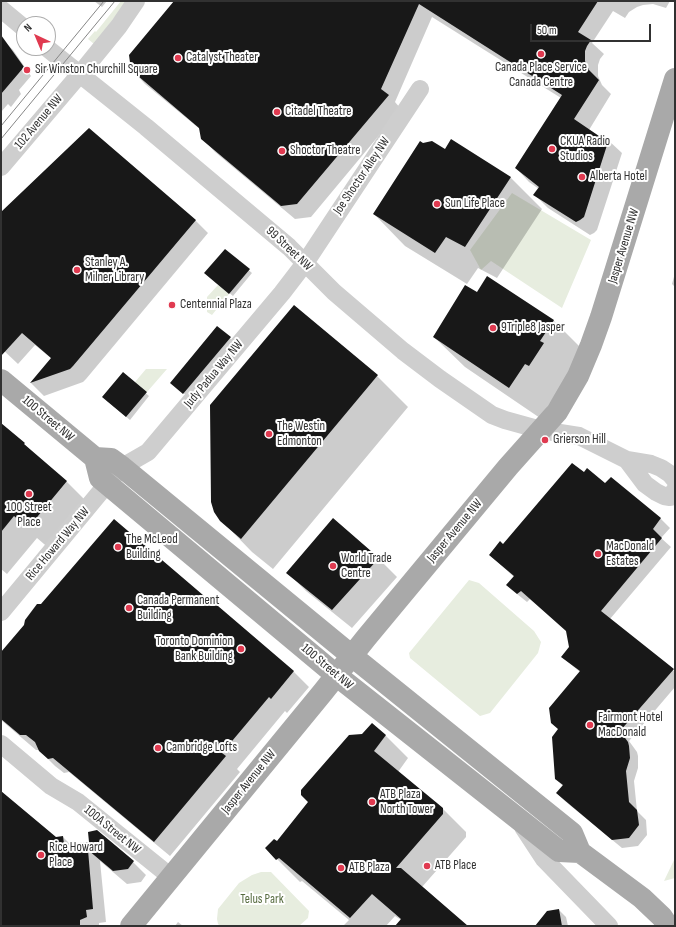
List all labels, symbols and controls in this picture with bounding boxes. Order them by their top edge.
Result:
north arrow [16,16,56,56]
scale bar [532,16,653,42]
text: N [21,21,35,34]
text: 50 m [537,23,557,38]
marker: Canada Place Service Canada Centre [536,49,546,59]
place label: Catalyst Theater [186,50,258,66]
marker: Catalyst Theater [173,53,183,63]
place label: Canada Place Service Canada Centre [495,60,587,91]
place label: Sir Winston Churchill Square [35,62,158,78]
marker: Sir Winston Churchill Square [22,65,32,75]
street label: 102 Avenue NW [12,91,66,153]
place label: Citadel Theatre [285,104,351,120]
marker: Citadel Theatre [272,107,282,117]
street label: Joe Shoctor Alley NW [330,134,394,218]
place label: CKUA Radio Studios [560,134,610,165]
place label: Shoctor Theatre [290,143,360,159]
marker: CKUA Radio Studios [547,144,557,154]
marker: Shoctor Theatre [277,146,287,156]
place label: Alberta Hotel [590,169,647,185]
marker: Alberta Hotel [577,172,587,182]
place label: Sun Life Place [445,196,505,212]
marker: Sun Life Place [432,199,442,209]
street label: Jasper Avenue NW [605,207,643,285]
street label: 99 Street NW [262,223,316,275]
place label: Stanley A. Milner Library [85,255,144,286]
marker: Stanley A. Milner Library [72,265,82,275]
place label: Centennial Plaza [180,297,252,313]
marker: Centennial Plaza [167,300,177,310]
place label: 9Triple8 Jasper [501,320,565,336]
marker: 9Triple8 Jasper [488,323,498,333]
street label: Judy Padua Way NW [181,337,247,411]
street label: 100 Street NW [19,393,77,445]
place label: The Westin Edmonton [277,419,325,450]
marker: The Westin Edmonton [264,429,274,439]
place label: Grierson Hill [553,432,606,448]
marker: Grierson Hill [540,435,550,445]
marker: 100 Street Place [24,489,34,499]
street label: Jasper Avenue NW [424,496,486,566]
place label: 100 Street Place [6,500,52,531]
street label: Rice Howard Way NW [23,504,93,584]
place label: The McLeod Building [126,532,178,563]
place label: MacDonald Estates [606,539,654,570]
marker: The McLeod Building [113,542,123,552]
marker: MacDonald Estates [593,549,603,559]
place label: World Trade Centre [341,551,392,582]
marker: World Trade Centre [328,561,338,571]
place label: Canada Permanent Building [137,593,219,624]
marker: Canada Permanent Building [124,603,134,613]
place label: Toronto Dominion Bank Building [156,634,233,665]
street label: 100 Street NW [298,641,356,693]
marker: Toronto Dominion Bank Building [236,644,246,654]
place label: Fairmont Hotel MacDonald [598,710,663,741]
marker: Fairmont Hotel MacDonald [585,720,595,730]
place label: Cambridge Lofts [166,740,237,756]
marker: Cambridge Lofts [153,743,163,753]
street label: Jasper Avenue NW [218,747,280,817]
place label: ATB Plaza North Tower [380,787,433,818]
marker: ATB Plaza North Tower [367,797,377,807]
street label: 100A Street NW [81,802,143,858]
place label: Rice Howard Place [49,840,103,871]
marker: Rice Howard Place [36,850,46,860]
place label: ATB Place [435,858,476,874]
place label: ATB Plaza [349,860,390,876]
marker: ATB Place [422,861,432,871]
marker: ATB Plaza [336,863,346,873]
park label: Telus Park [240,892,284,908]

